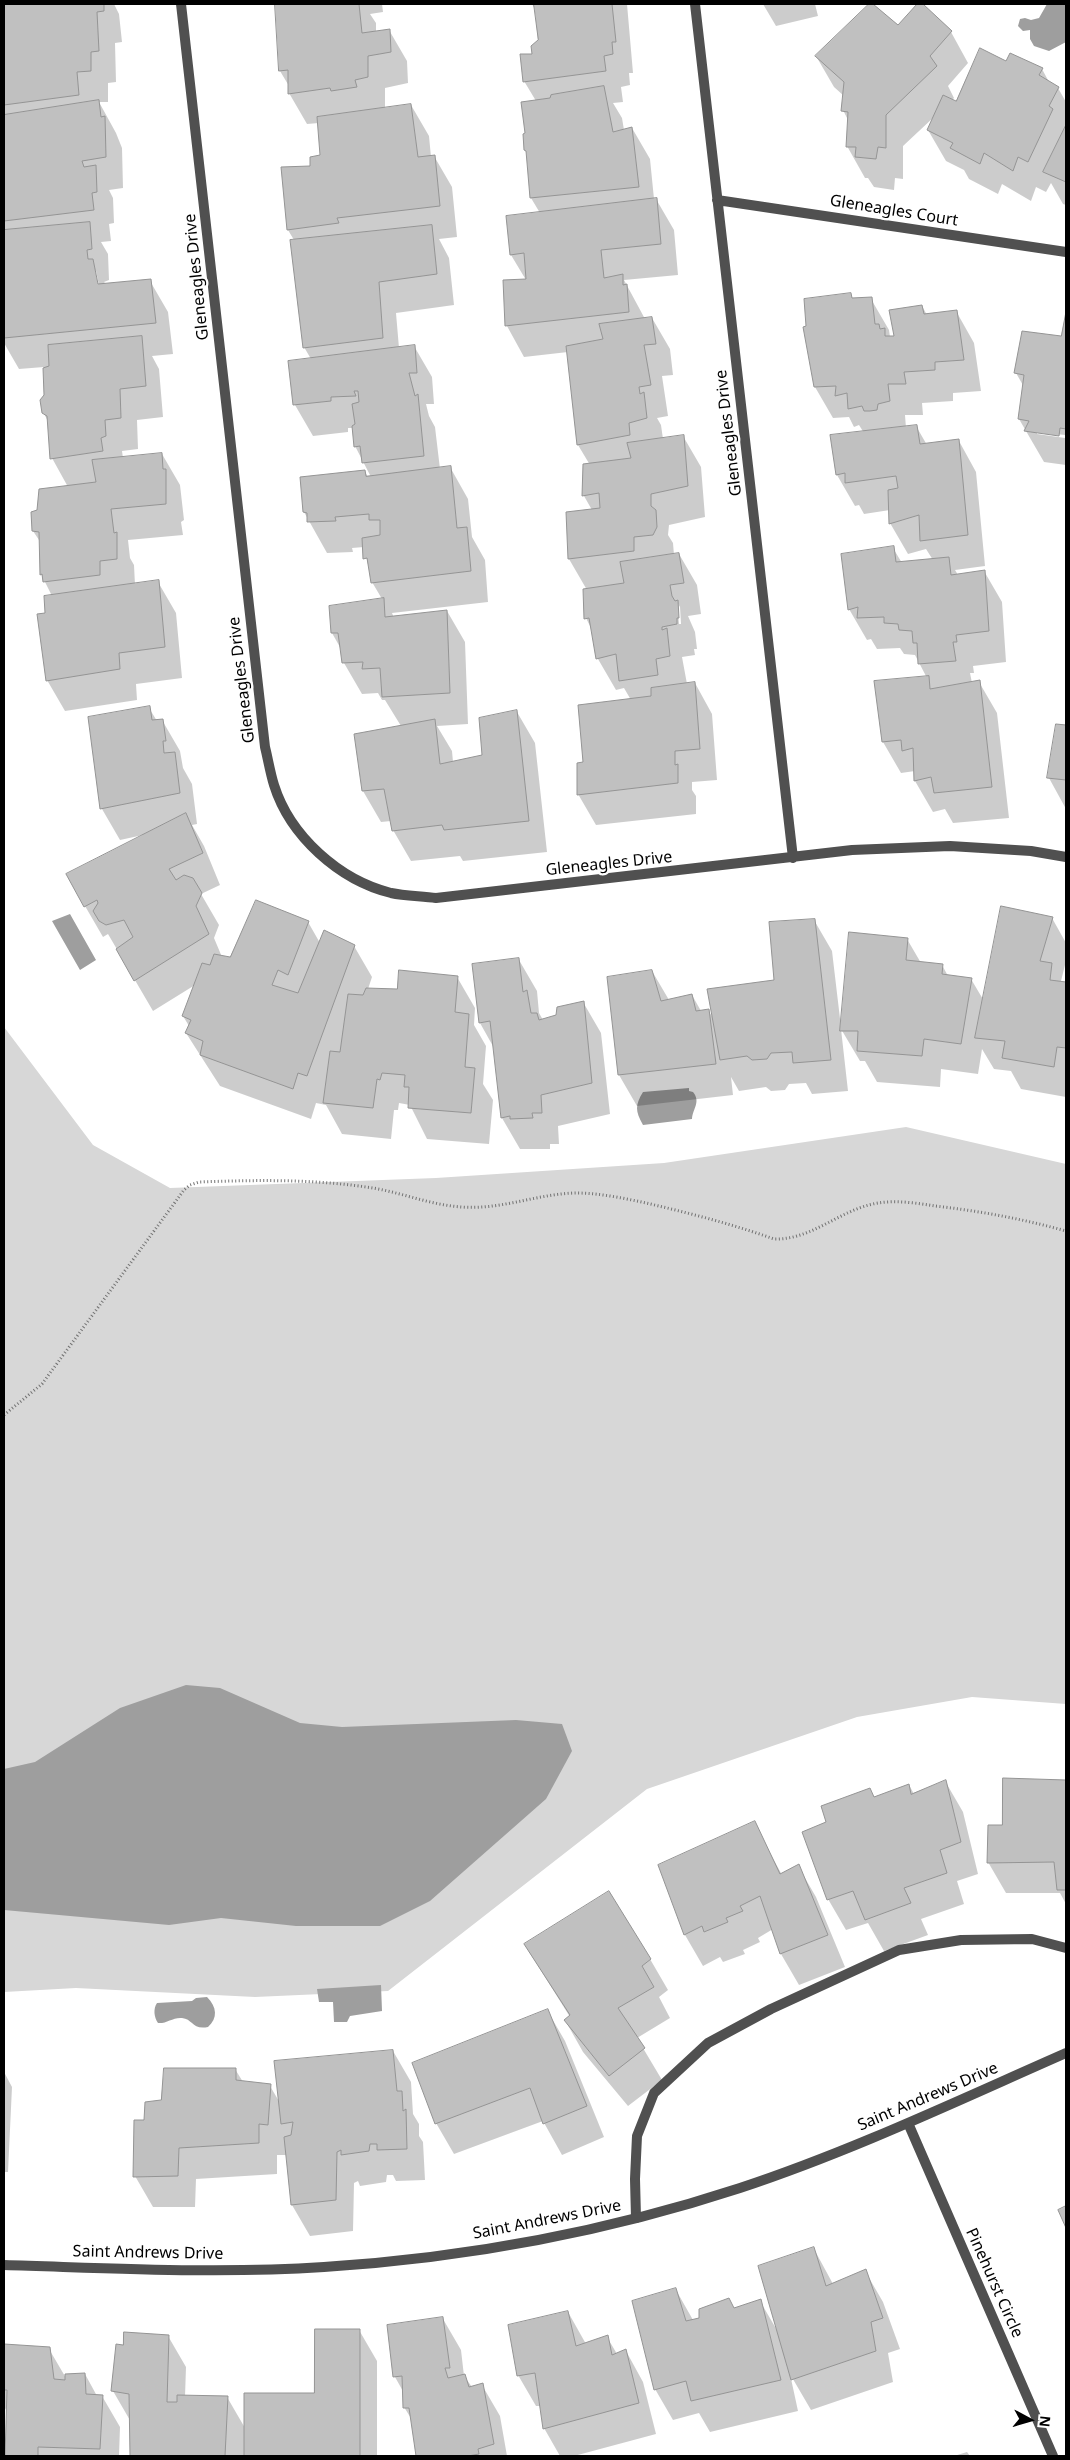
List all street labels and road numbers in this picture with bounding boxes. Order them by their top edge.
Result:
street label: Gleneagles Court [829,191,959,231]
street label: Gleneagles Drive [181,213,213,341]
street label: Gleneagles Drive [712,369,746,497]
street label: Gleneagles Drive [225,616,259,744]
street label: Gleneagles Drive [545,848,673,880]
street label: Saint Andrews Drive [855,2059,1001,2135]
street label: Saint Andrews Drive [471,2196,623,2244]
street label: Pinehurst Circle [961,2225,1027,2341]
street label: Saint Andrews Drive [73,2242,223,2264]

